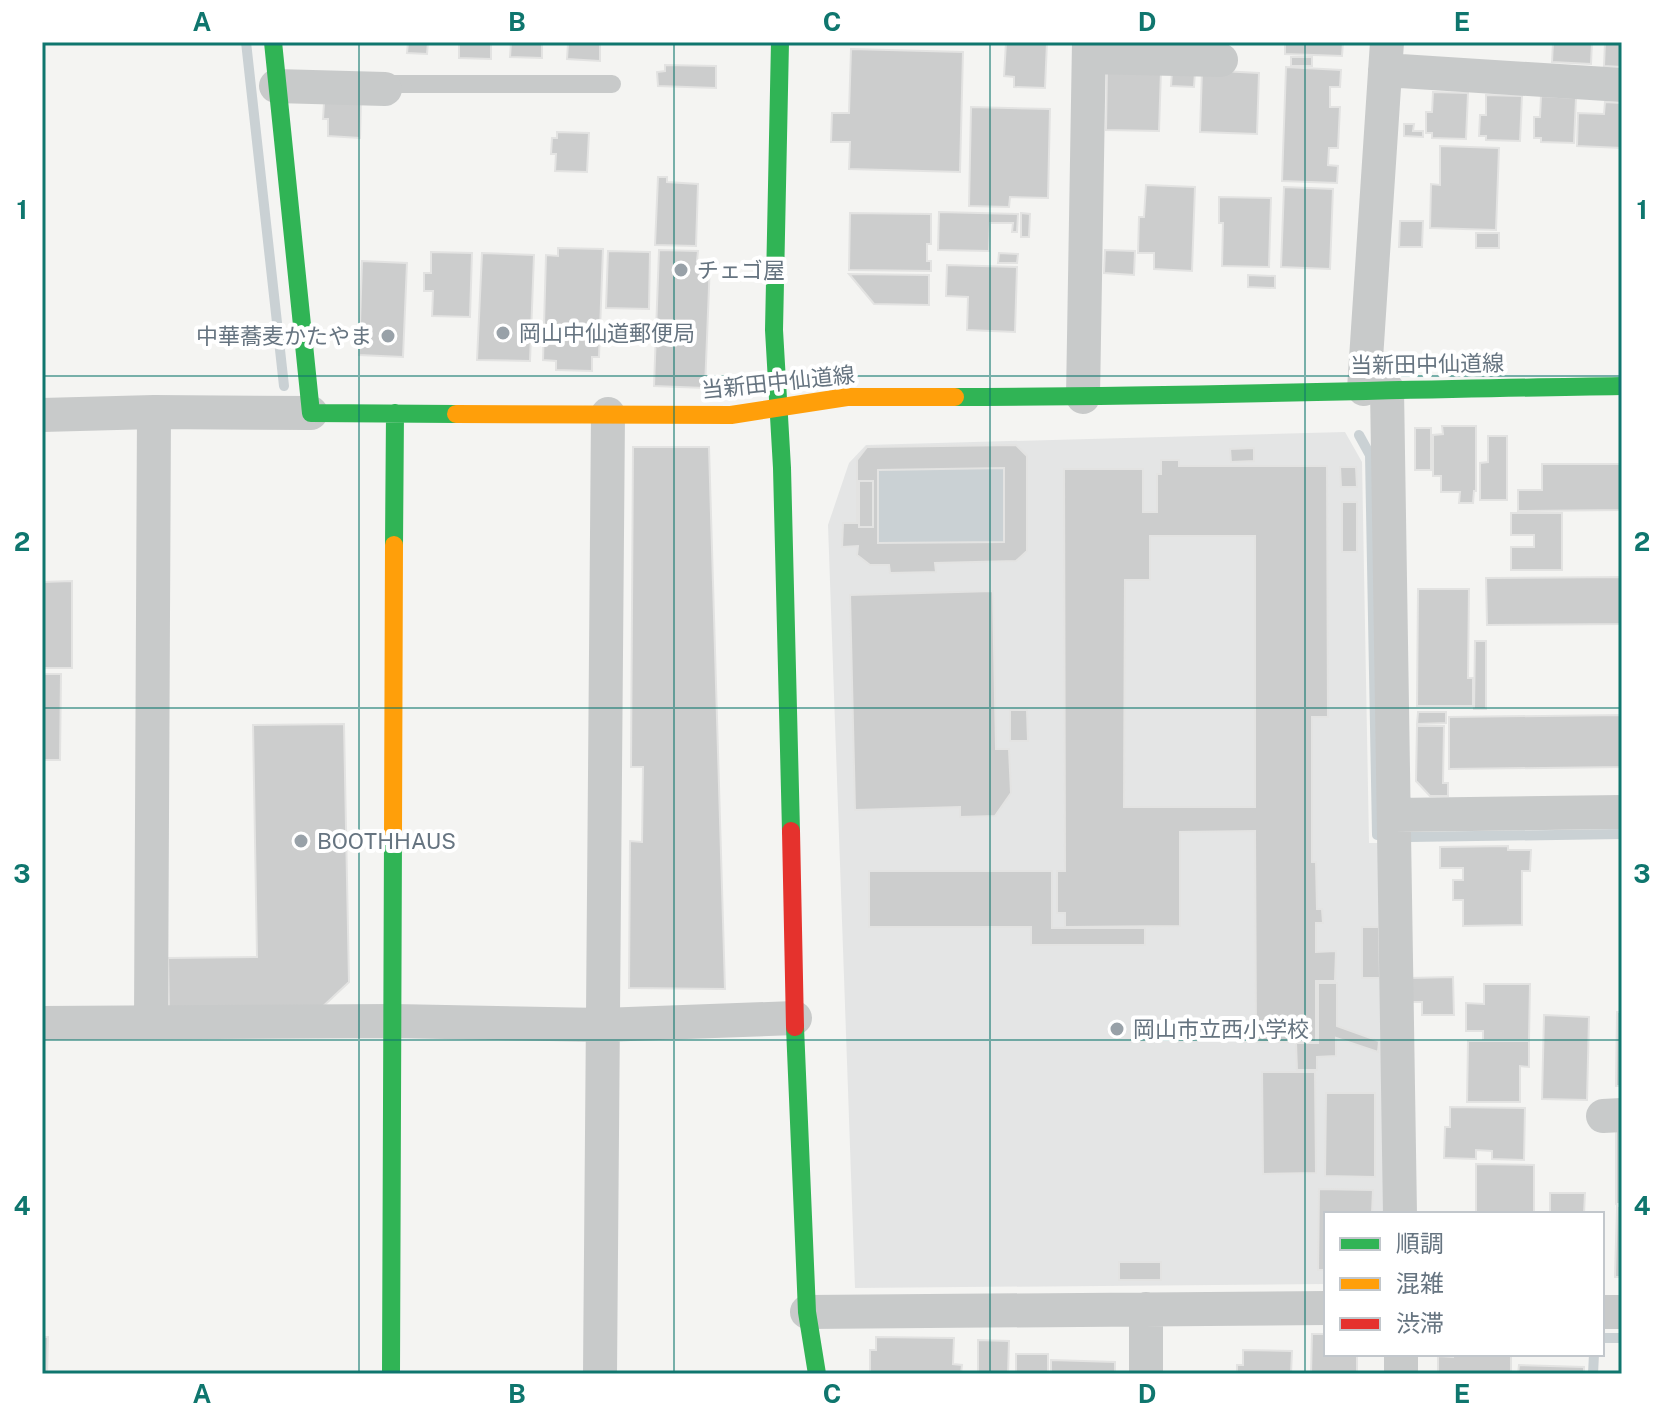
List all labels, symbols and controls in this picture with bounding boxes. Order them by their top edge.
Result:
text: A [193,6,212,37]
text: B [508,6,526,37]
text: C [823,6,841,37]
text: D [1138,6,1156,37]
text: E [1454,6,1470,37]
text: 1 [16,194,28,225]
text: 1 [1636,194,1648,225]
place label: チェゴ屋 [697,257,785,283]
marker: チェゴ屋 [672,261,690,279]
place label: 岡山中仙道郵便局 [519,320,695,346]
place label: 中華蕎麦かたやま [196,323,372,349]
marker: 岡山中仙道郵便局 [494,324,512,342]
marker: 中華蕎麦かたやま [379,327,397,345]
street label: 当新田中仙道線 [1350,350,1504,378]
street label: 当新田中仙道線 [700,361,856,403]
text: 2 [14,526,30,557]
text: 2 [1634,526,1650,557]
place label: BOOTHHAUS [317,828,456,854]
marker: BOOTHHAUS [292,832,310,850]
text: 3 [13,858,31,889]
text: 3 [1633,858,1651,889]
place label: 岡山市立西小学校 [1133,1016,1309,1042]
marker: 岡山市立西小学校 [1108,1020,1126,1038]
text: 4 [13,1190,31,1221]
text: 4 [1633,1190,1651,1221]
legend [1324,1212,1604,1356]
text: 順調 [1396,1229,1444,1257]
text: 混雑 [1396,1269,1444,1297]
text: 渋滞 [1396,1309,1444,1337]
text: A [193,1378,212,1409]
text: B [508,1378,526,1409]
text: C [823,1378,841,1409]
text: D [1138,1378,1156,1409]
text: E [1454,1378,1470,1409]

